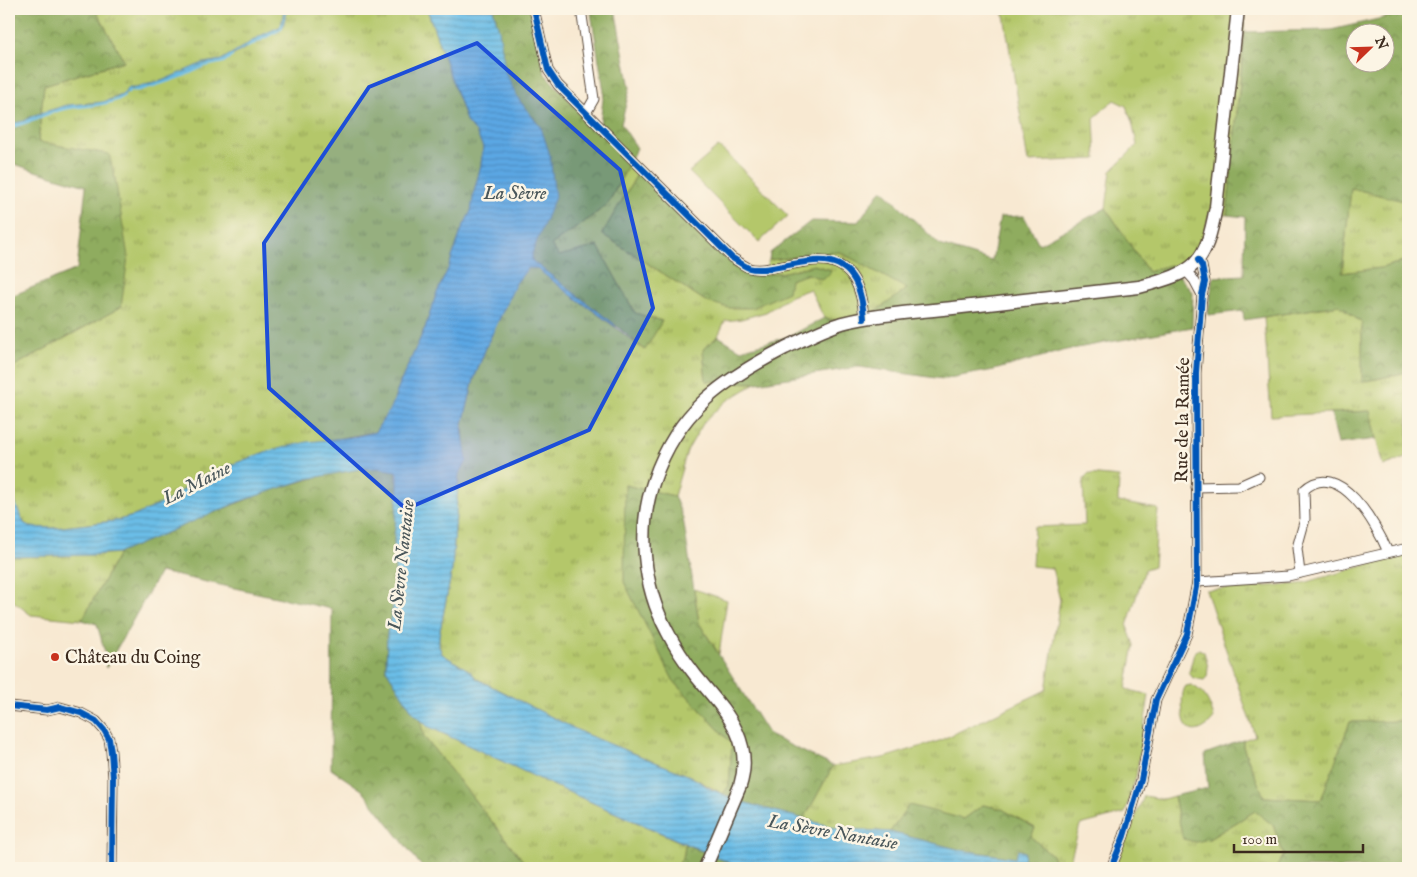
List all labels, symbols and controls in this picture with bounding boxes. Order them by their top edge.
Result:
north arrow [1344,22,1394,72]
text: N [1370,33,1392,52]
water label: La Sèvre [483,182,547,206]
street label: Rue de la Ramée [1171,357,1196,483]
water label: La Maine [158,456,236,512]
water label: La Sèvre Nantaise [383,498,421,633]
place label: Château du Coing [65,647,200,670]
marker: Château du Coing [49,651,61,663]
water label: La Sèvre Nantaise [765,810,900,856]
scale bar [1234,822,1363,854]
text: 100 m [1242,830,1278,849]

